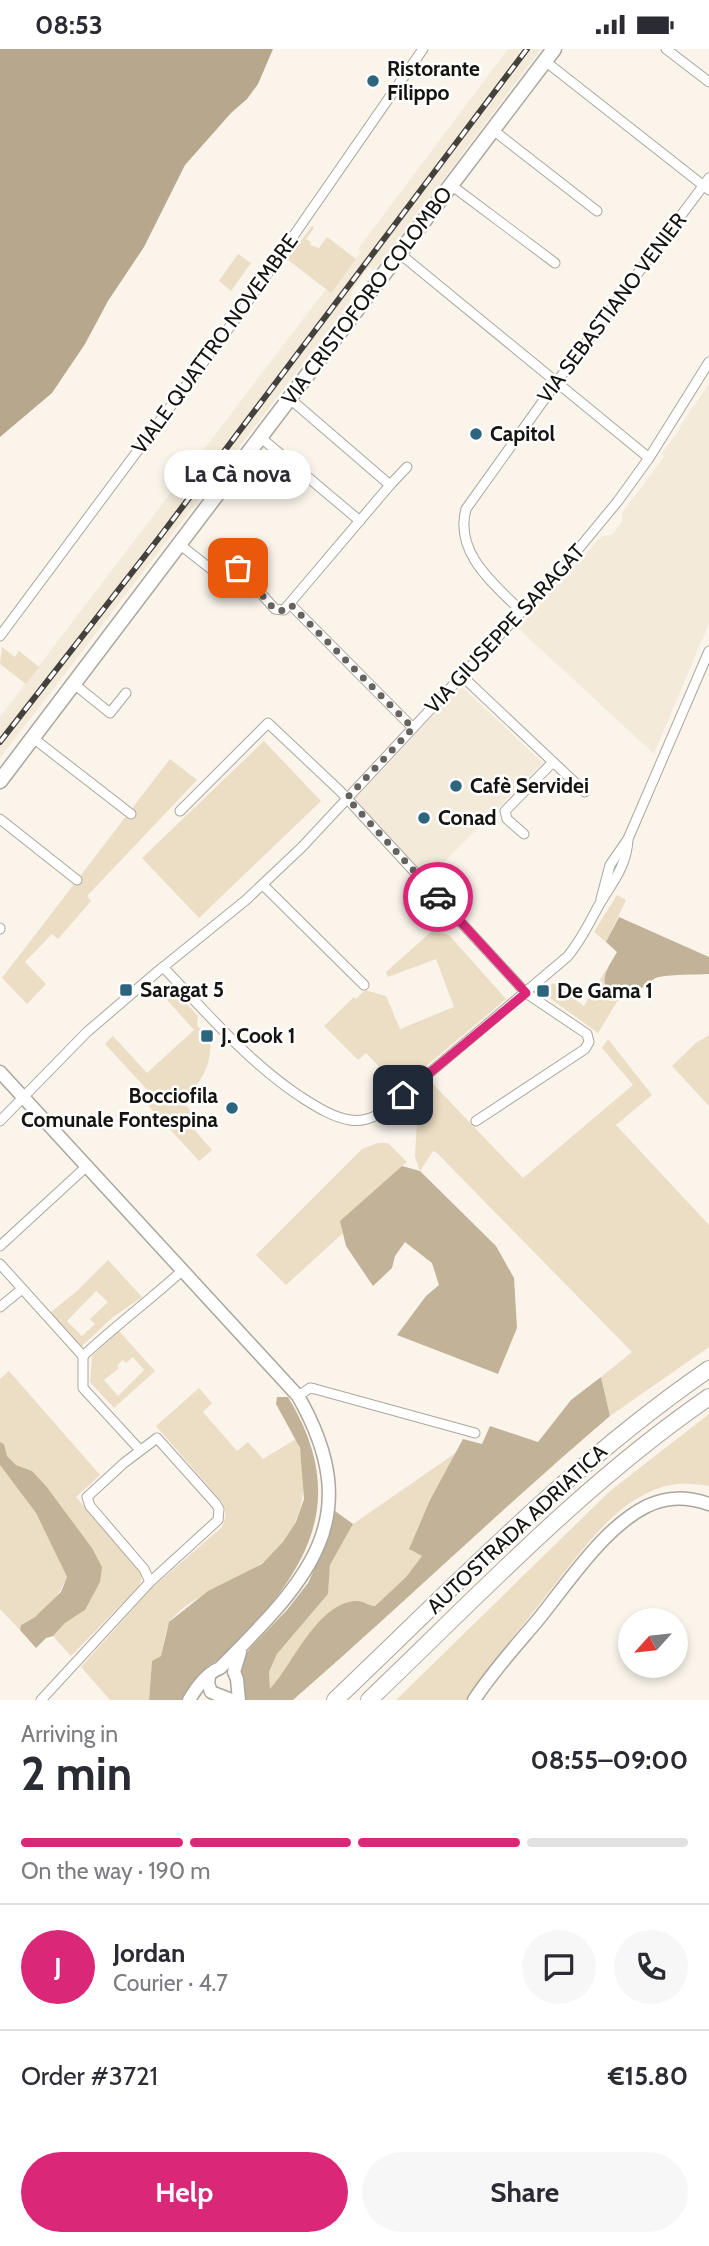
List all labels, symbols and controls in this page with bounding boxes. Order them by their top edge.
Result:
text: 08:53 [35,9,103,41]
place label: Ristorante Filippo [387,56,480,105]
marker: Ristorante Filippo [365,73,381,89]
street label: VIA CRISTOFORO COLOMBO [276,182,457,410]
street label: VIA SEBASTIANO VENIER [532,207,691,408]
street label: VIALE QUATTRO NOVEMBRE [126,229,303,459]
place label: Capitol [490,421,555,446]
marker: Capitol [468,426,484,442]
callout: La Cà nova [164,449,312,498]
text: La Cà nova [184,460,291,488]
pin [208,538,268,598]
street label: VIA GIUSEPPE SARAGAT [420,539,590,719]
icon: bag [219,549,257,587]
place label: Cafè Servidei [470,773,589,798]
marker: Cafè Servidei [448,778,464,794]
place label: Conad [438,805,497,830]
marker: Conad [416,810,432,826]
courier [403,862,473,932]
icon: car [419,878,457,916]
place label: Saragat 5 [140,977,224,1002]
place label: De Gama 1 [557,978,653,1003]
marker: Saragat 5 [118,982,134,998]
marker: De Gama 1 [535,983,551,999]
place label: J. Cook 1 [220,1023,296,1048]
marker: J. Cook 1 [199,1028,215,1044]
pin [373,1065,433,1125]
icon: home [384,1076,422,1114]
place label: Bocciofila Comunale Fontespina [21,1083,219,1132]
marker: Bocciofila Comunale Fontespina [224,1100,240,1116]
street label: AUTOSTRADA ADRIATICA [422,1439,612,1619]
north arrow [618,1608,688,1678]
map controls [618,1608,688,1678]
text: Arriving in [21,1720,118,1748]
text: 08:55–09:00 [530,1744,688,1776]
text: 2 min [21,1746,132,1802]
text: On the way · 190 m [21,1857,210,1885]
button: chat [522,1930,596,2004]
button: phone [614,1930,688,2004]
text: Jordan [113,1937,185,1969]
text: J [54,1951,62,1983]
text: Courier · 4.7 [113,1969,228,1997]
text: Order #3721 [21,2060,158,2092]
text: €15.80 [608,2060,688,2092]
button: Help [21,2152,348,2232]
button: Share [362,2152,688,2232]

